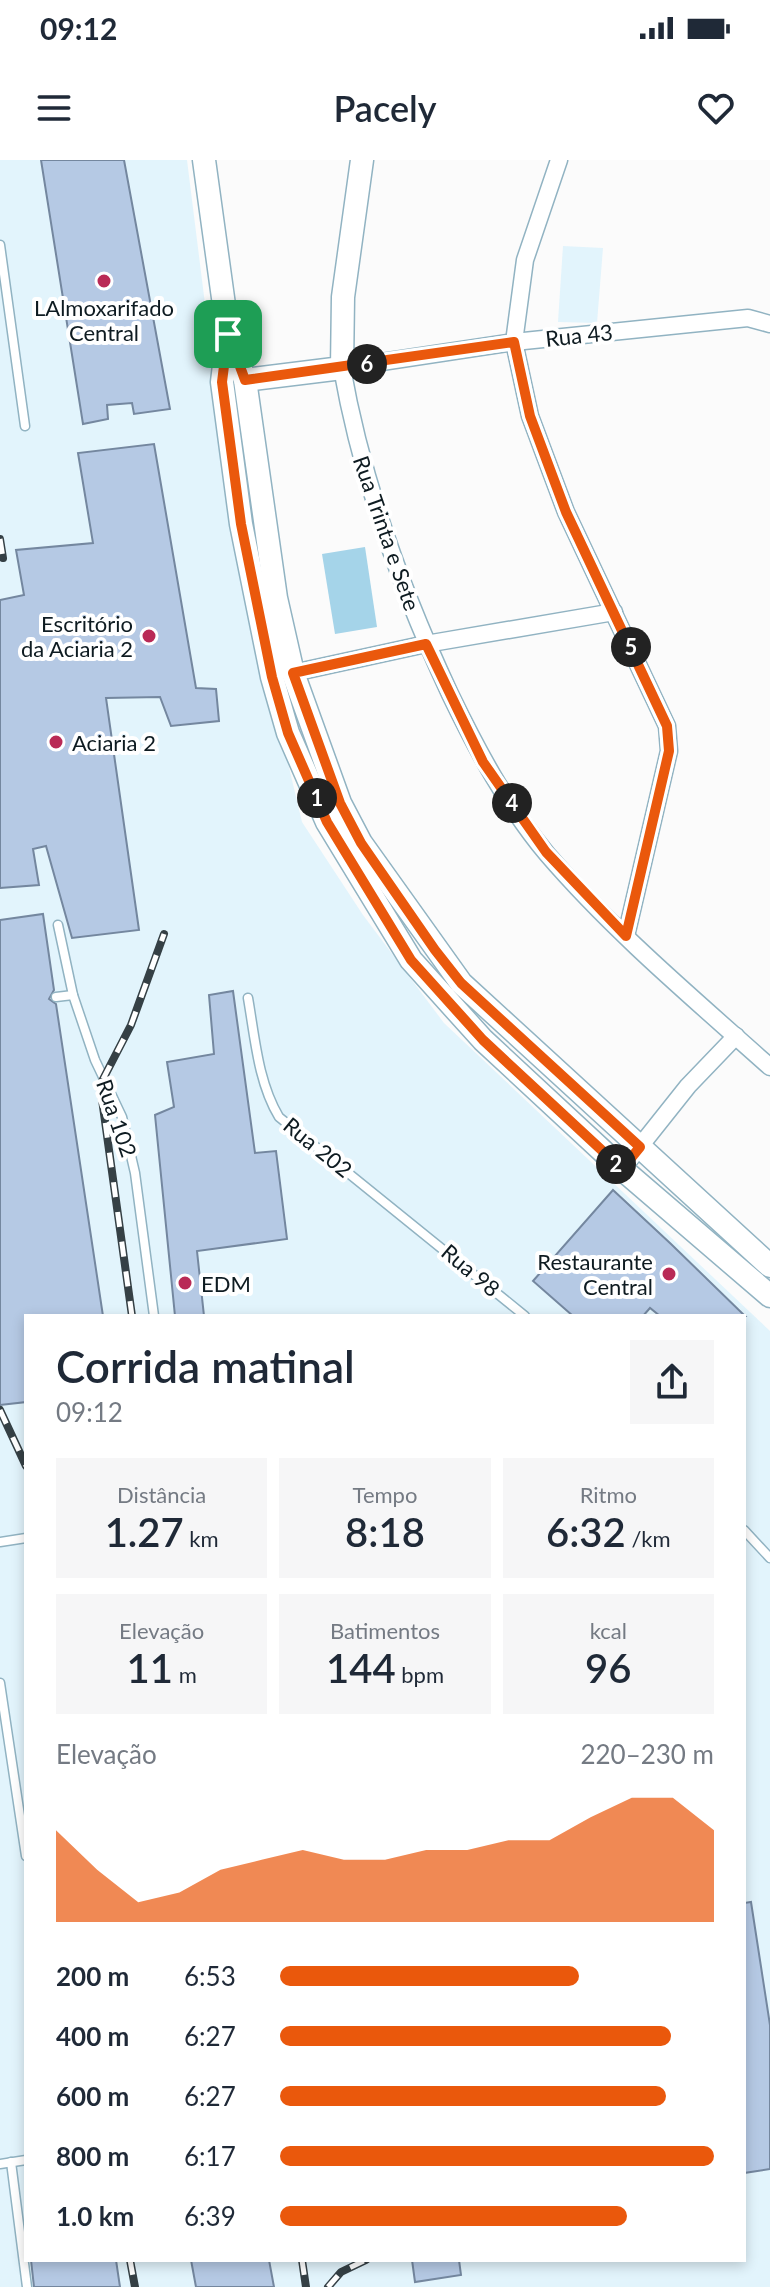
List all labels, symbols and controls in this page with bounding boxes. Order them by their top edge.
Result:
text: 09:12 [40,10,117,46]
icon: menu [32,86,76,130]
text: Pacely [333,86,437,130]
icon: heart [694,86,738,130]
marker: LAlmoxarifado Central [95,272,113,290]
place label: LAlmoxarifado Central [34,294,174,346]
pin [194,300,262,368]
icon: arrive [206,312,250,356]
street label: Rua 43 [544,318,614,352]
pin: 6 [347,344,387,384]
text: 6 [361,350,373,377]
street label: Rua Trinta e Sete [348,452,426,614]
place label: Escritório da Aciaria 2 [21,610,133,662]
marker: Escritório da Aciaria 2 [140,627,158,645]
pin: 5 [611,627,651,667]
text: 5 [625,633,637,660]
place label: Aciaria 2 [72,729,156,756]
marker: Aciaria 2 [47,733,65,751]
pin: 1 [297,778,337,818]
pin: 4 [492,783,532,823]
text: 1 [311,784,323,811]
text: 4 [506,789,518,816]
street label: Rua 102 [91,1076,143,1160]
street label: Rua 202 [278,1111,358,1183]
pin: 2 [596,1144,636,1184]
text: 2 [610,1150,622,1177]
street label: Rua 98 [436,1238,506,1302]
place label: Restaurante Central [537,1248,653,1300]
marker: Restaurante Central [660,1265,678,1283]
place label: EDM [201,1270,251,1297]
marker: EDM [176,1274,194,1292]
text: Corrida matinal [56,1340,355,1392]
button: share [630,1340,714,1424]
text: 09:12 [56,1396,123,1428]
text: Distância [117,1481,206,1508]
text: Tempo [353,1481,417,1508]
text: Ritmo [580,1481,637,1508]
text: 1.27 [105,1508,184,1556]
text: 8:18 [345,1508,425,1556]
text: 6:32 [546,1508,626,1556]
text: km [184,1525,219,1552]
text: /km [626,1525,671,1552]
text: Elevação [119,1617,204,1644]
text: Batimentos [330,1617,440,1644]
text: kcal [590,1617,627,1644]
text: 11 [127,1644,173,1692]
text: 144 [326,1644,396,1692]
text: 96 [585,1644,632,1692]
text: m [173,1661,197,1688]
text: bpm [396,1661,444,1688]
text: Elevação [56,1738,157,1770]
text: 220–230 m [580,1738,714,1770]
text: 200 m [56,1960,129,1992]
text: 6:53 [184,1960,236,1992]
text: 400 m [56,2020,129,2052]
text: 6:27 [184,2020,236,2052]
text: 600 m [56,2080,129,2112]
text: 6:27 [184,2080,236,2112]
text: 800 m [56,2140,129,2172]
text: 6:17 [184,2140,236,2172]
text: 1.0 km [56,2200,134,2232]
text: 6:39 [184,2200,236,2232]

